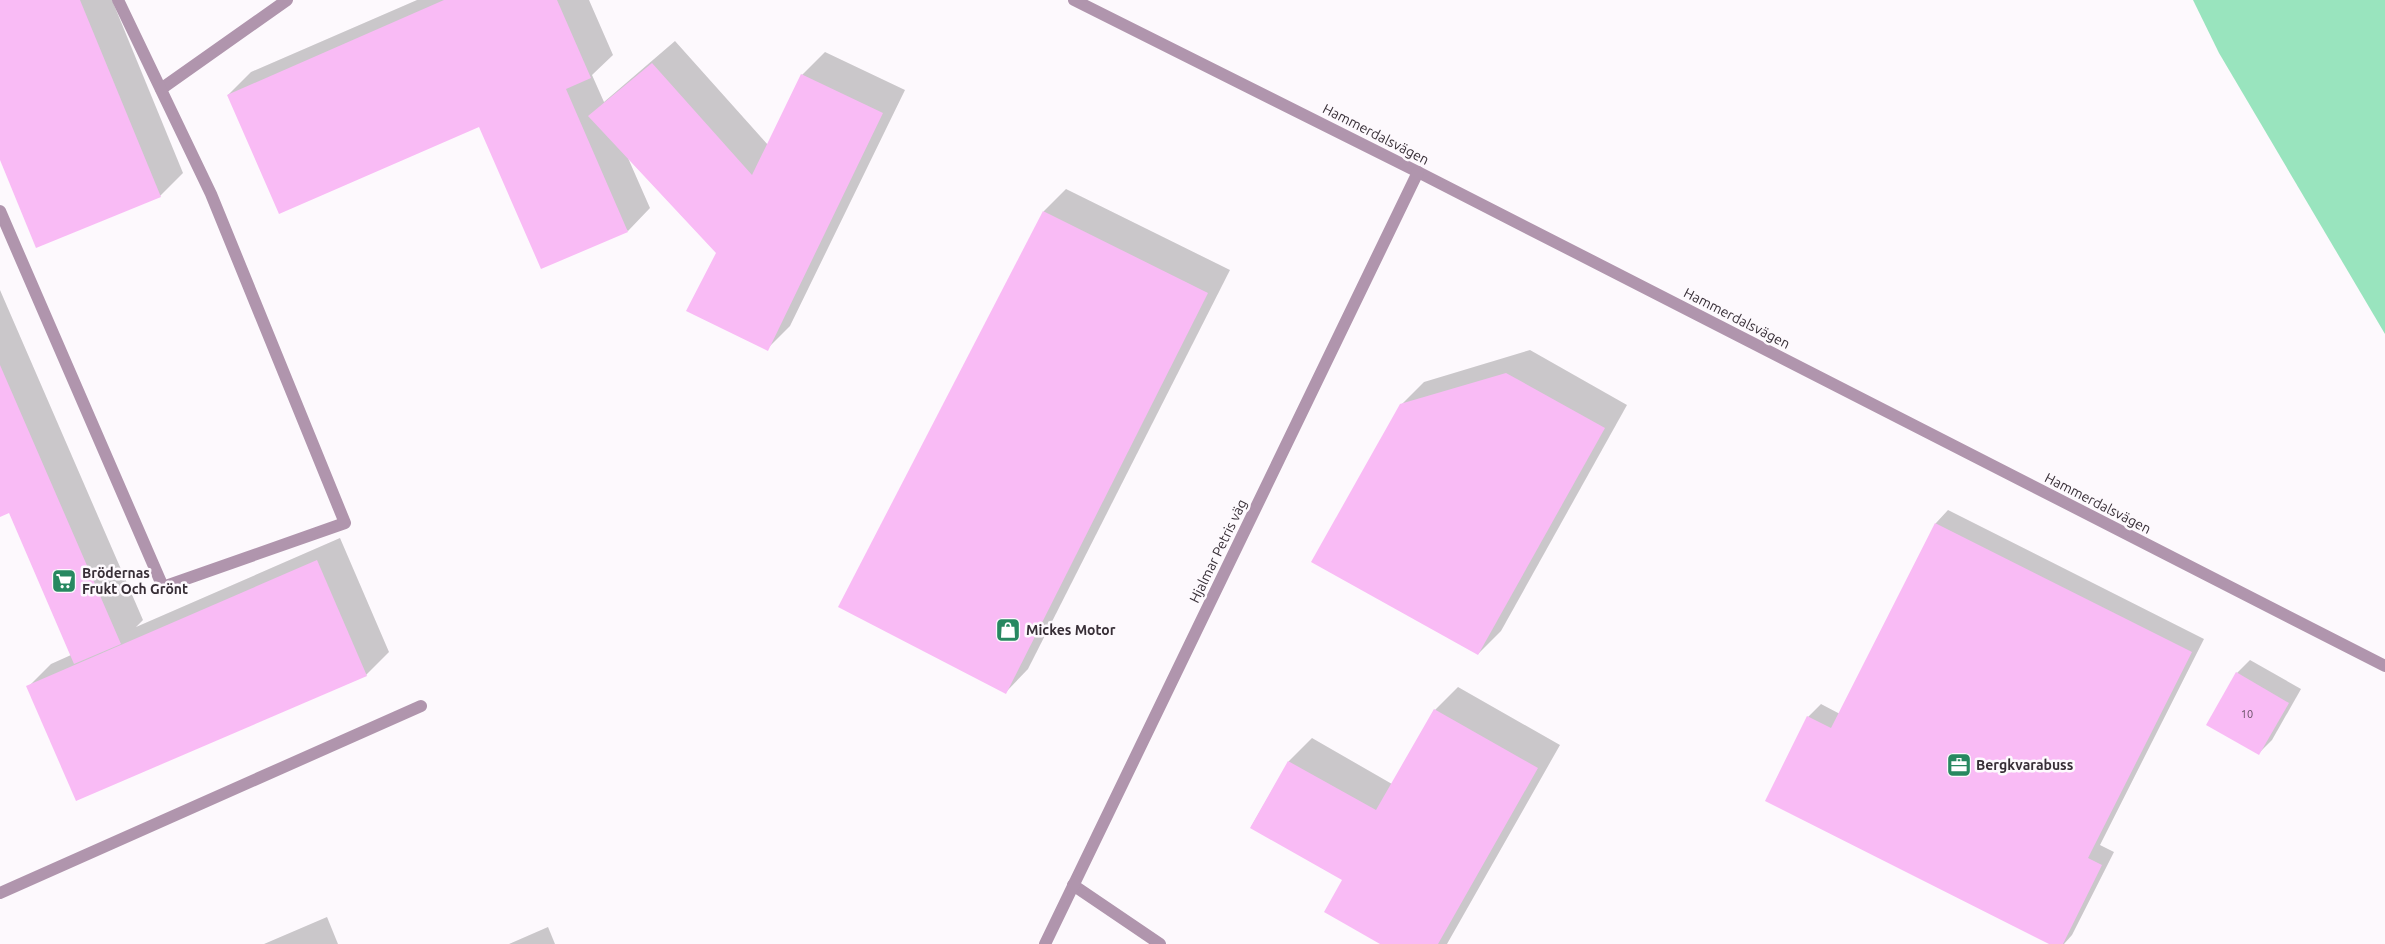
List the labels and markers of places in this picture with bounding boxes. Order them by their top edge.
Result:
place label: Brödernas Frukt Och Grönt [82,565,188,597]
supermarket icon: Brödernas Frukt Och Grönt [51,568,77,594]
shop icon: Mickes Motor [995,617,1021,643]
place label: Mickes Motor [1026,622,1116,638]
office icon: Bergkvarabuss [1946,752,1972,778]
place label: Bergkvarabuss [1976,757,2074,773]

